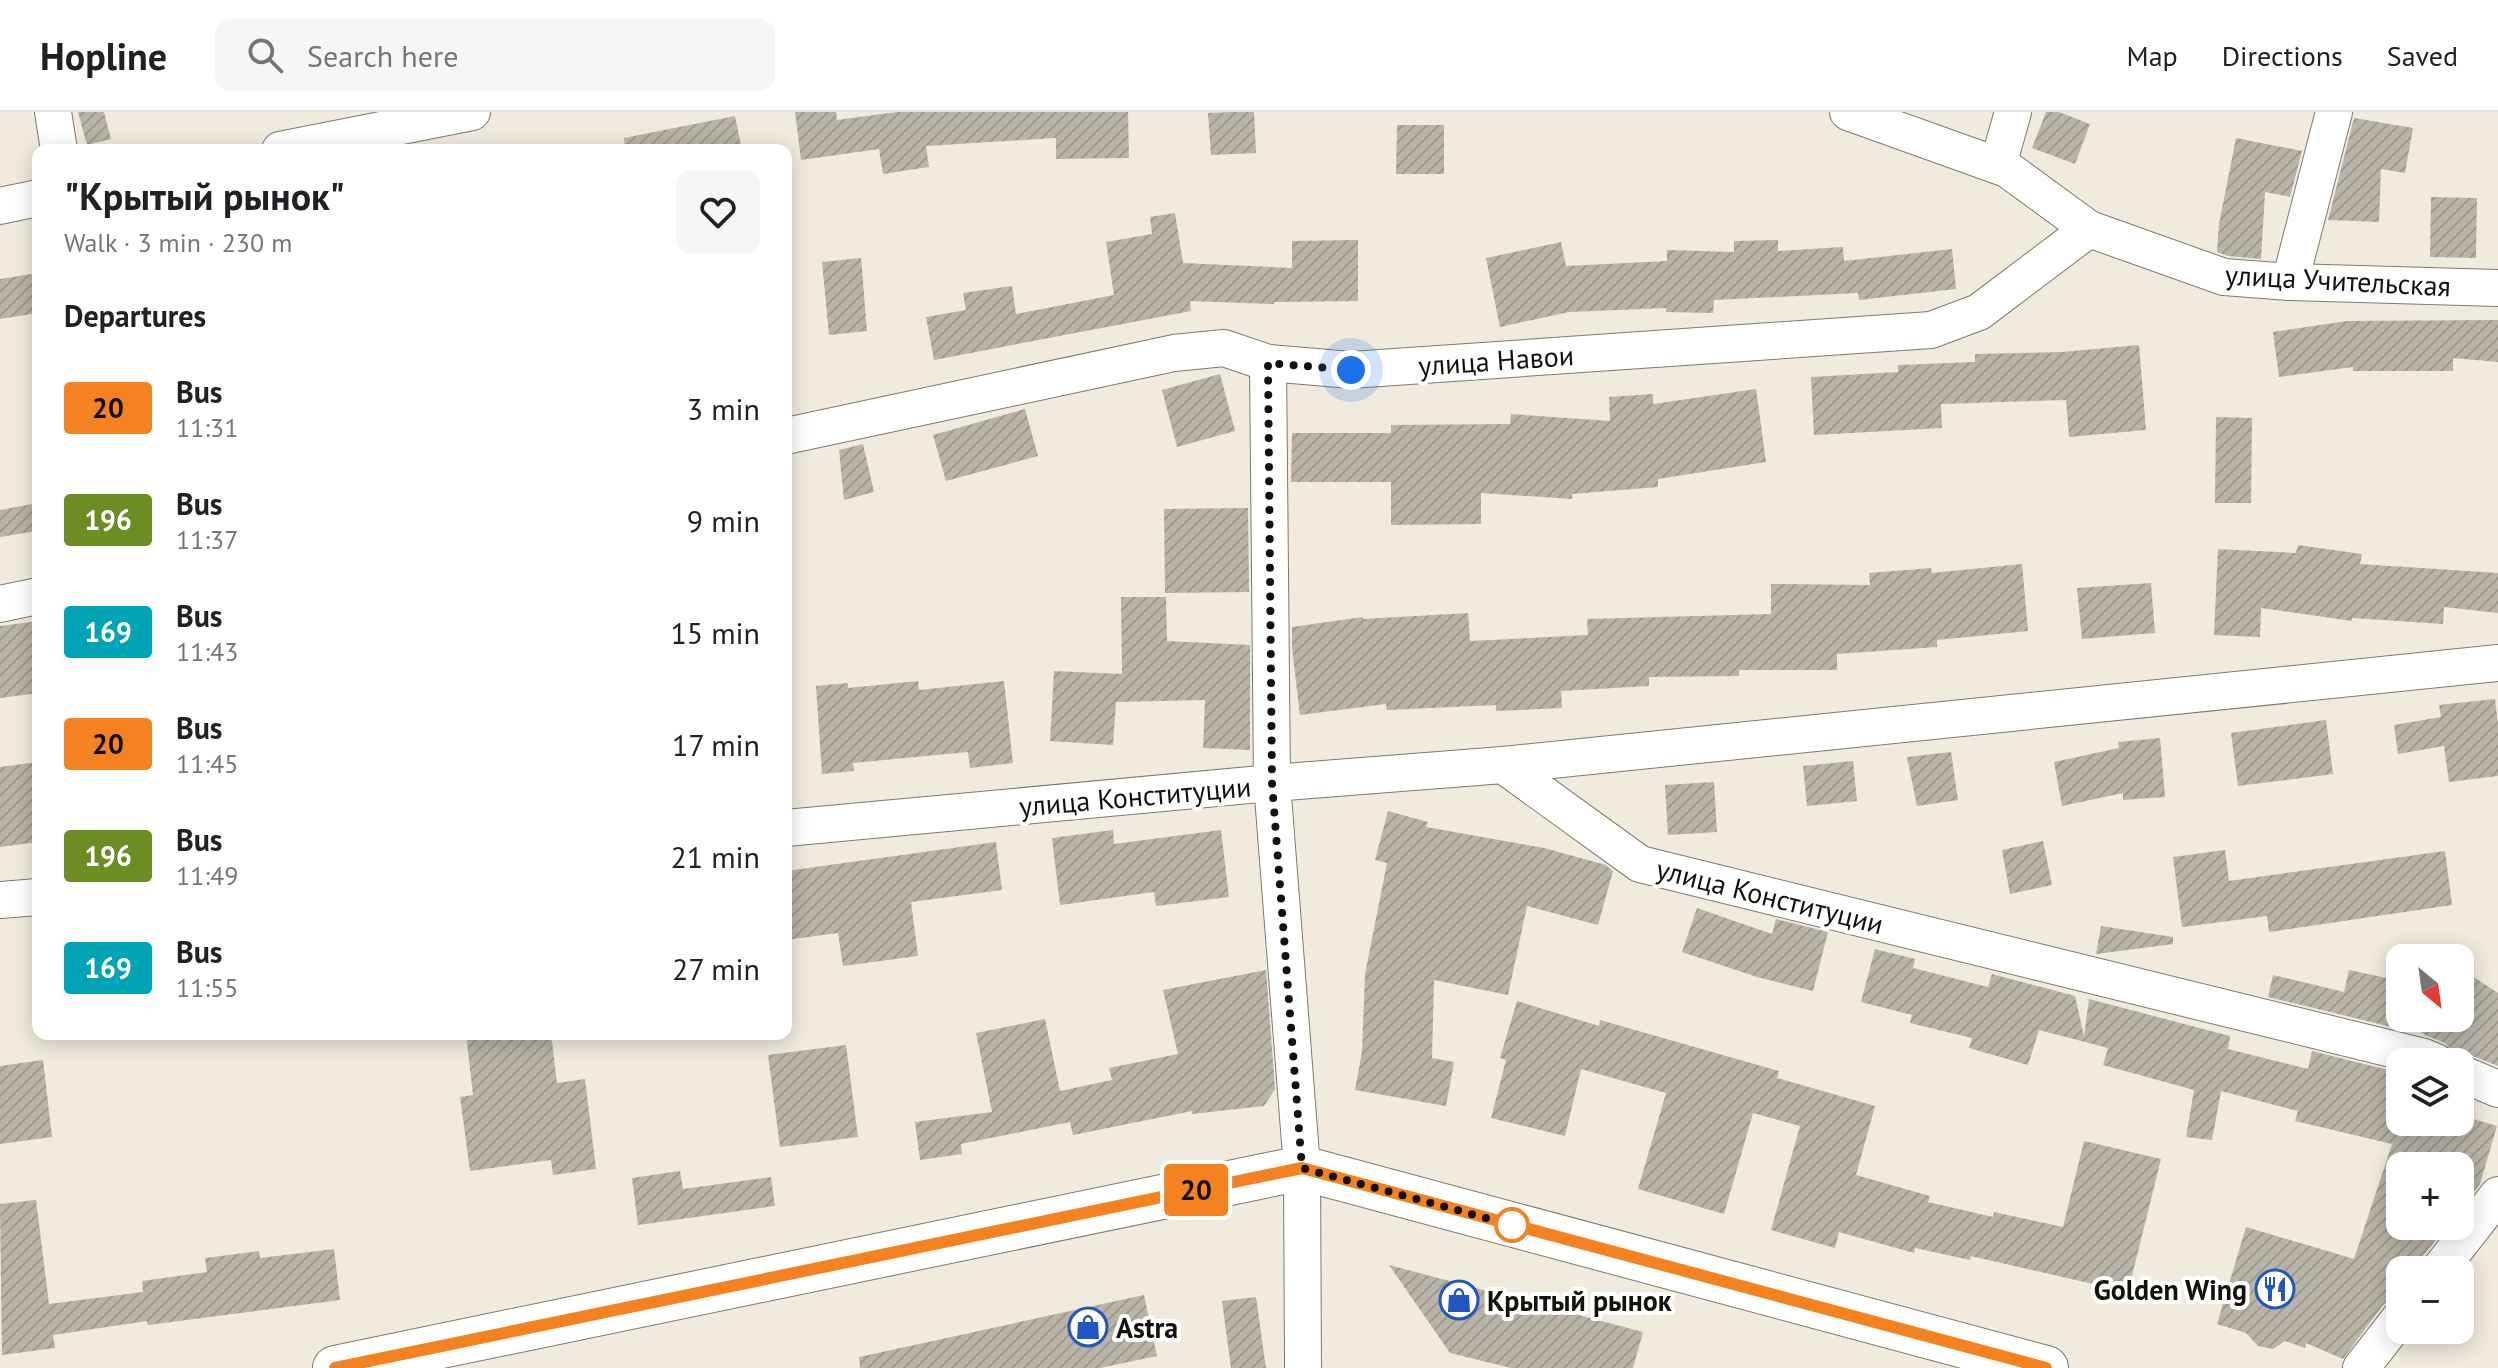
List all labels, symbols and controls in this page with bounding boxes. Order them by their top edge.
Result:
search box [215,19,775,91]
text: Hopline [40,31,167,80]
icon: search [243,33,287,77]
text: Search here [307,36,458,75]
text: Map [2127,37,2178,74]
text: Directions [2222,37,2343,74]
text: Saved [2387,37,2458,74]
button: heart [676,170,760,254]
text: "Крытый рынок" [64,171,345,220]
text: Walk · 3 min · 230 m [64,226,292,259]
street label: улица Учительская [2224,256,2452,304]
text: Departures [64,296,206,335]
street label: улица Навои [1417,336,1575,384]
your location [1331,350,1371,390]
text: Bus [176,372,223,411]
text: 20 [92,389,124,426]
text: 3 min [687,389,760,428]
text: 11:31 [176,411,238,444]
text: Bus [176,484,223,523]
text: 196 [84,501,132,538]
text: 9 min [687,501,760,540]
text: 11:37 [176,523,238,556]
text: Bus [176,596,223,635]
text: 169 [84,613,132,650]
text: 15 min [670,613,760,652]
text: 11:43 [176,635,238,668]
text: Bus [176,708,223,747]
text: 20 [92,725,124,762]
text: 17 min [672,725,760,764]
text: 11:45 [176,747,238,780]
street label: улица Конституции [1017,767,1253,825]
text: Bus [176,820,223,859]
text: 196 [84,837,132,874]
text: 21 min [670,837,760,876]
street label: улица Конституции [1653,850,1887,942]
text: 11:49 [176,859,238,892]
text: Bus [176,932,223,971]
north arrow [2386,944,2474,1032]
map controls [2386,944,2474,1344]
text: 169 [84,949,132,986]
text: 27 min [672,949,760,988]
text: 11:55 [176,971,238,1004]
button: layers [2386,1048,2474,1136]
button: + [2386,1152,2474,1240]
line badge: 20 [1160,1164,1232,1216]
text: 20 [1180,1171,1212,1208]
unlabelled marker [1495,1208,1529,1242]
button: − [2386,1256,2474,1344]
restaurant icon: Golden Wing [2254,1268,2296,1310]
place label: Golden Wing [2094,1271,2247,1308]
shop icon: Крытый рынок [1438,1279,1480,1321]
place label: Крытый рынок [1487,1282,1672,1319]
shop icon: Astra [1067,1306,1109,1348]
place label: Astra [1116,1309,1178,1346]

